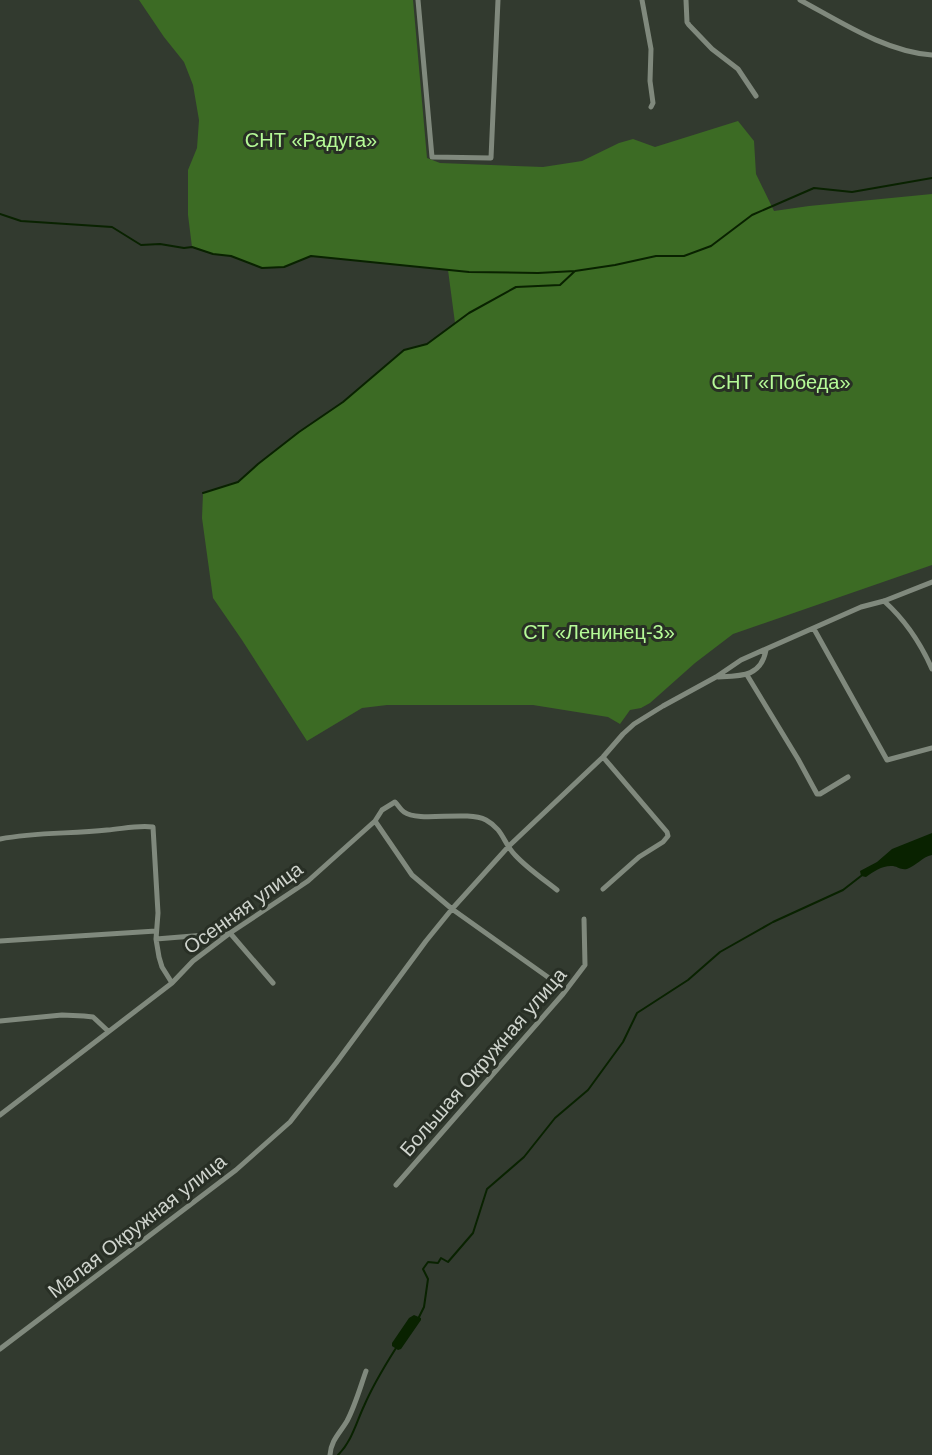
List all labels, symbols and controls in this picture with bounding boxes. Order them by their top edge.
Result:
park label: СНТ «Радуга» [245,129,377,151]
park label: СНТ «Победа» [711,371,851,393]
park label: СТ «Ленинец-3» [523,621,675,643]
street label: Осенняя улица [180,857,307,958]
street label: Большая Окружная улица [395,963,571,1160]
street label: Малая Окружная улица [44,1149,231,1302]

